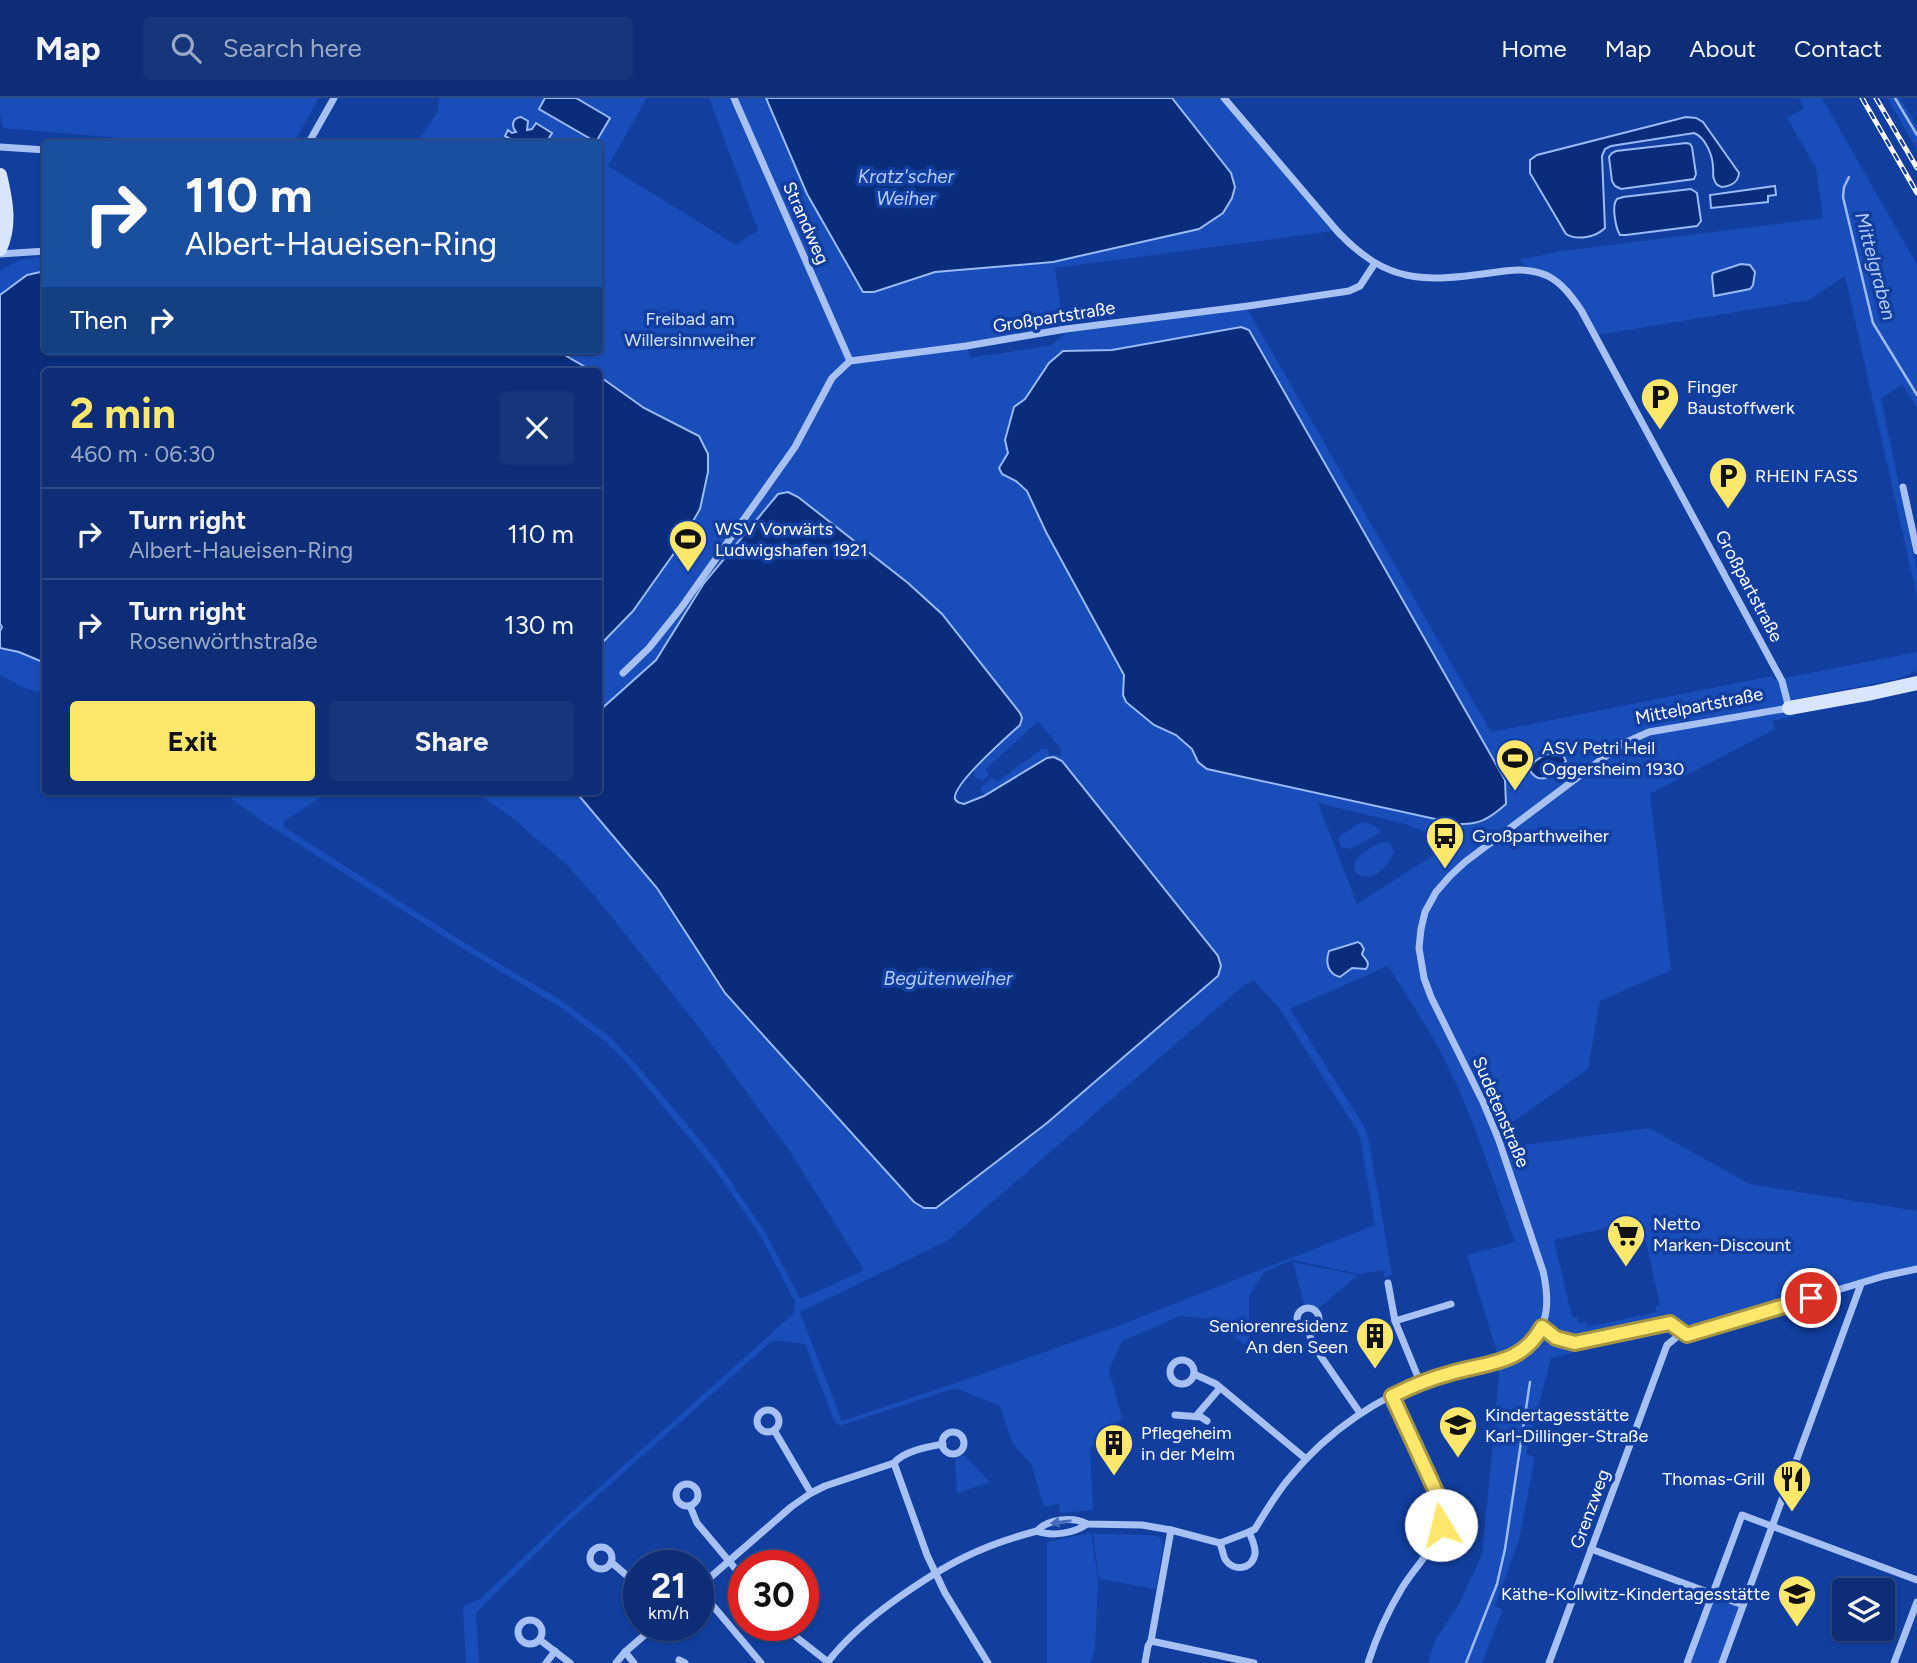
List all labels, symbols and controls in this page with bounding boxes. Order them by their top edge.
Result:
search box [143,17,633,80]
text: Map [35,29,101,68]
icon: search [167,29,205,67]
text: Search here [223,32,362,64]
text: Home [1501,34,1567,63]
text: Map [1605,34,1651,63]
text: About [1689,34,1756,63]
text: Contact [1794,34,1882,63]
text: 110 m [185,165,313,224]
water label: Kratz'scher Weiher [858,165,955,210]
icon: right [70,168,161,259]
street label: Strandweg [778,178,834,268]
water label: Mittelgraben [1850,210,1901,323]
text: Albert-Haueisen-Ring [185,225,497,263]
street label: Großpartstraße [991,296,1117,338]
icon: right [142,301,180,339]
text: Then [70,304,128,336]
park label: Freibad am Willersinnweiher [624,308,756,351]
parking icon: Finger Baustoffwerk [1639,376,1681,431]
place label: Finger Baustoffwerk [1687,376,1795,419]
text: 2 min [70,388,176,439]
button: close [500,391,574,465]
text: 460 m · 06:30 [70,440,215,468]
parking icon: RHEIN FASS [1707,455,1749,510]
place label: RHEIN FASS [1755,465,1858,487]
text: Turn right [129,504,246,536]
icon: right [70,515,108,553]
text: 110 m [507,518,574,550]
sports icon: WSV Vorwärts Ludwigshafen 1921 [667,518,709,573]
place label: WSV Vorwärts Ludwigshafen 1921 [715,518,867,561]
street label: Großpartstraße [1710,526,1788,646]
text: Albert-Haueisen-Ring [129,536,353,564]
text: Turn right [129,595,246,627]
icon: right [70,606,108,644]
text: 130 m [504,609,574,641]
text: Rosenwörthstraße [129,627,318,655]
street label: Mittelpartstraße [1633,683,1765,729]
button: Exit [70,701,315,781]
button: Share [329,701,574,781]
sports icon: ASV Petri Heil Oggersheim 1930 [1494,737,1536,792]
place label: ASV Petri Heil Oggersheim 1930 [1542,737,1684,780]
bus stop icon: Großparthweiher [1424,815,1466,870]
place label: Großparthweiher [1472,825,1609,847]
water label: Begütenweiher [884,967,1013,990]
street label: Sudetenstraße [1468,1053,1534,1171]
supermarket icon: Netto Marken-Discount [1605,1213,1647,1268]
place label: Netto Marken-Discount [1653,1213,1792,1256]
pin [1781,1268,1841,1328]
icon: arrive [1792,1279,1830,1317]
place label: Seniorenresidenz An den Seen [1209,1315,1348,1358]
building icon: Seniorenresidenz An den Seen [1354,1315,1396,1370]
school or university icon: Kindertagesstätte Karl-Dillinger-Straße [1437,1404,1479,1459]
place label: Kindertagesstätte Karl-Dillinger-Straße [1485,1404,1649,1447]
building icon: Pflegeheim in der Melm [1093,1422,1135,1477]
place label: Pflegeheim in der Melm [1141,1422,1235,1465]
restaurant icon: Thomas-Grill [1771,1458,1813,1513]
street label: Grenzweg [1566,1466,1614,1552]
place label: Thomas-Grill [1662,1468,1765,1490]
position arrow [1404,1488,1478,1562]
one-way arrow [1050,1517,1072,1528]
speed limit sign: 30 [728,1550,819,1641]
text: 21 [651,1565,686,1607]
school or university icon: Käthe-Kollwitz-Kindertagesstätte [1776,1573,1818,1628]
map controls [1832,1578,1895,1641]
button: layers [1832,1578,1895,1641]
place label: Käthe-Kollwitz-Kindertagesstätte [1501,1583,1770,1605]
text: km/h [648,1602,689,1624]

